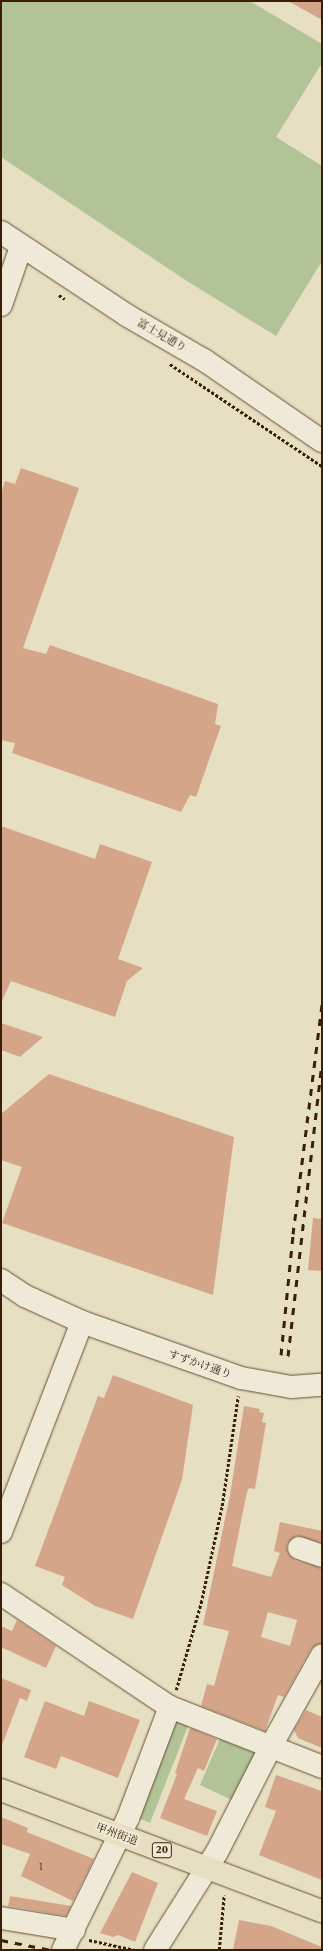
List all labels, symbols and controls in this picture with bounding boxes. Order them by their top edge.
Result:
street label: 富士見通り [135,316,189,354]
street label: すずかけ通り [167,1347,233,1381]
street label: 甲州街道 [94,1820,140,1848]
road number: 20 [151,1842,173,1858]
house number: 1 [39,1862,43,1872]

